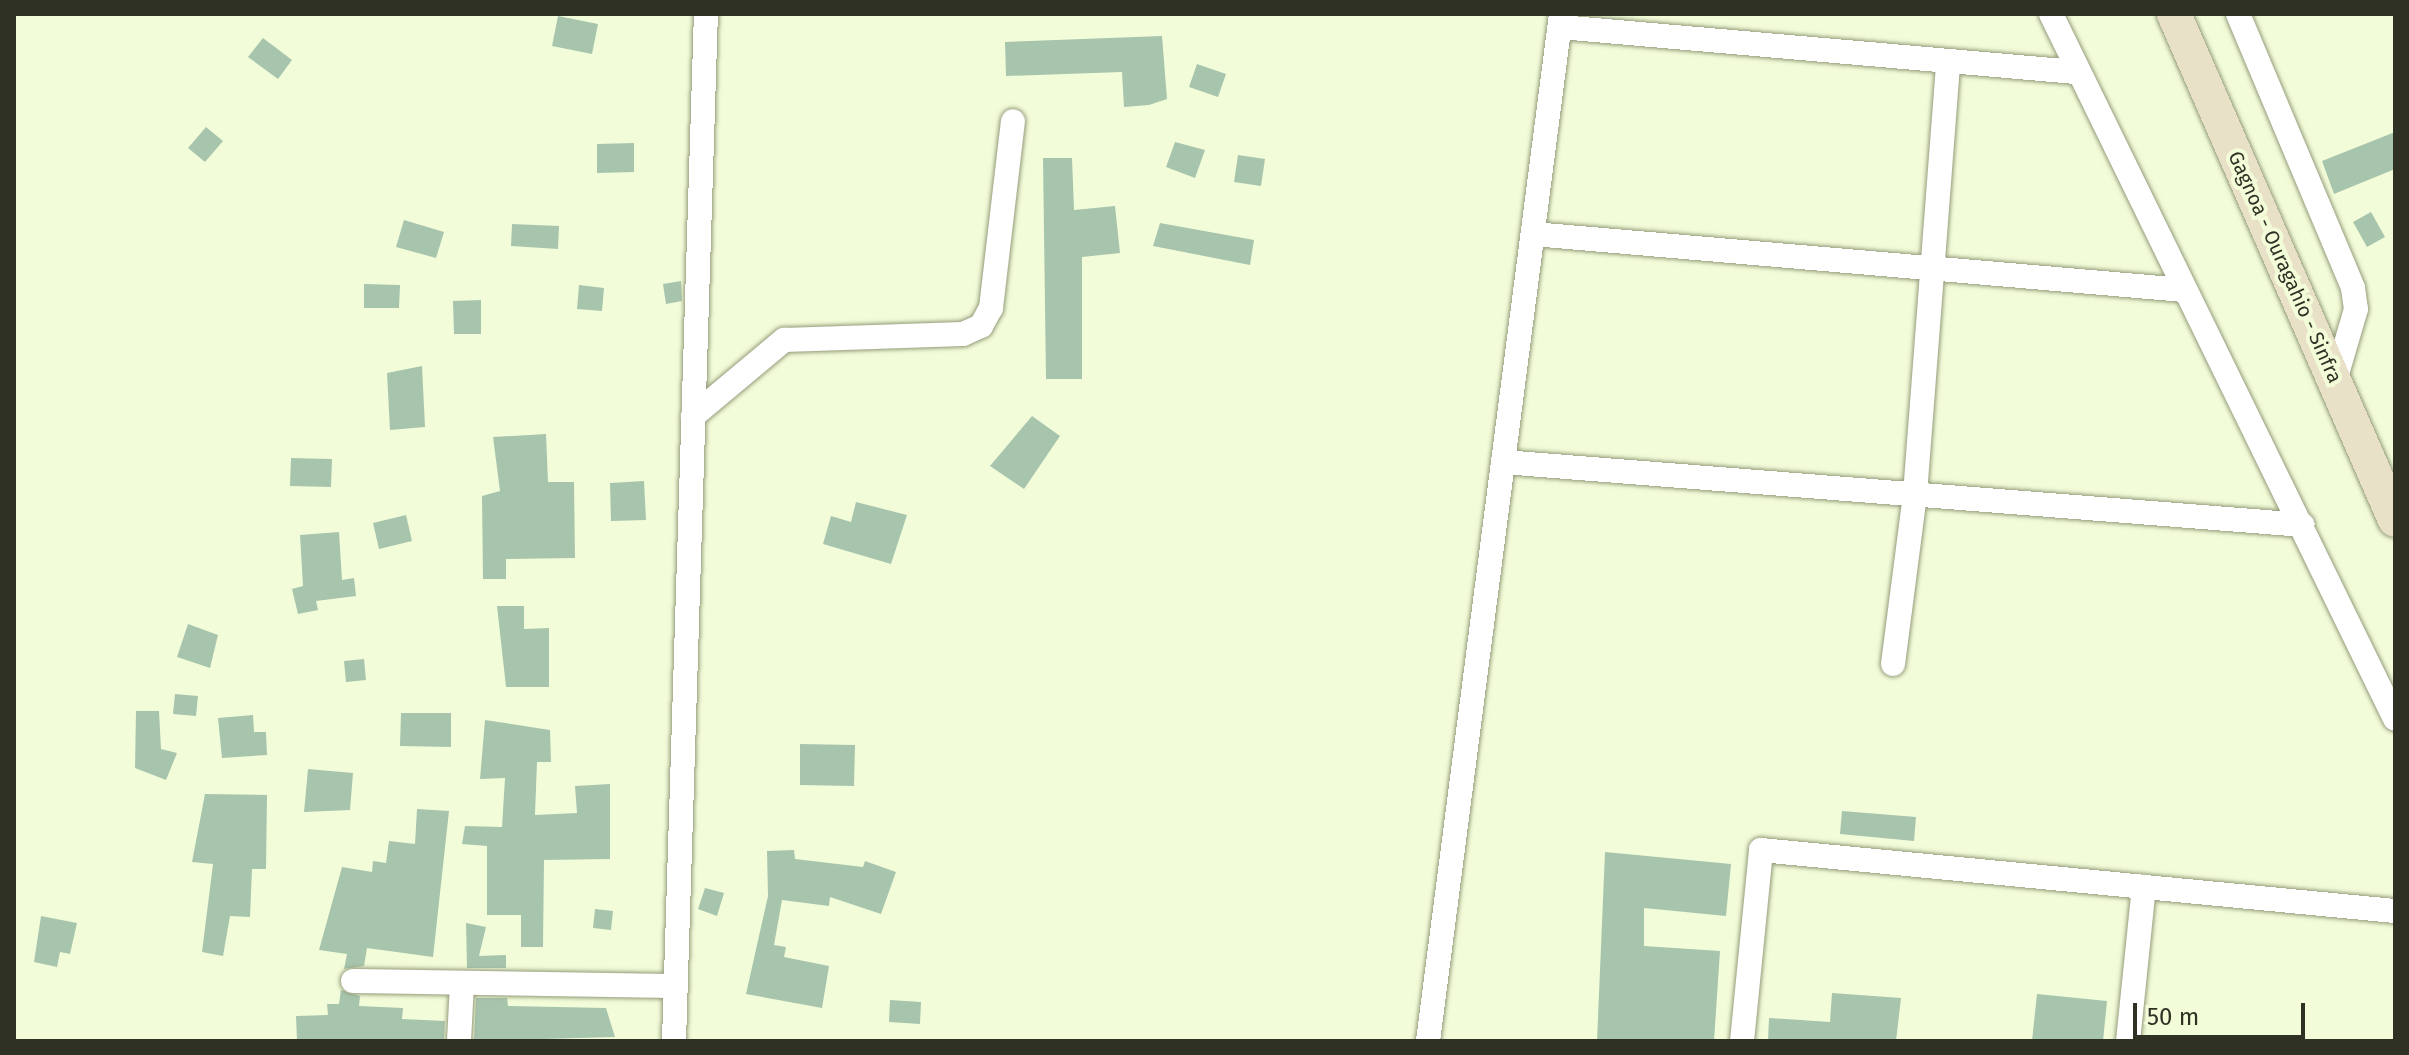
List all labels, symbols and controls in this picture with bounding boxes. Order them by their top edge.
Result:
street label: Gagnoa - Ouragahio - Sinfra [2223,147,2347,387]
scale bar [2137,987,2309,1037]
text: 50 m [2147,1003,2199,1031]

